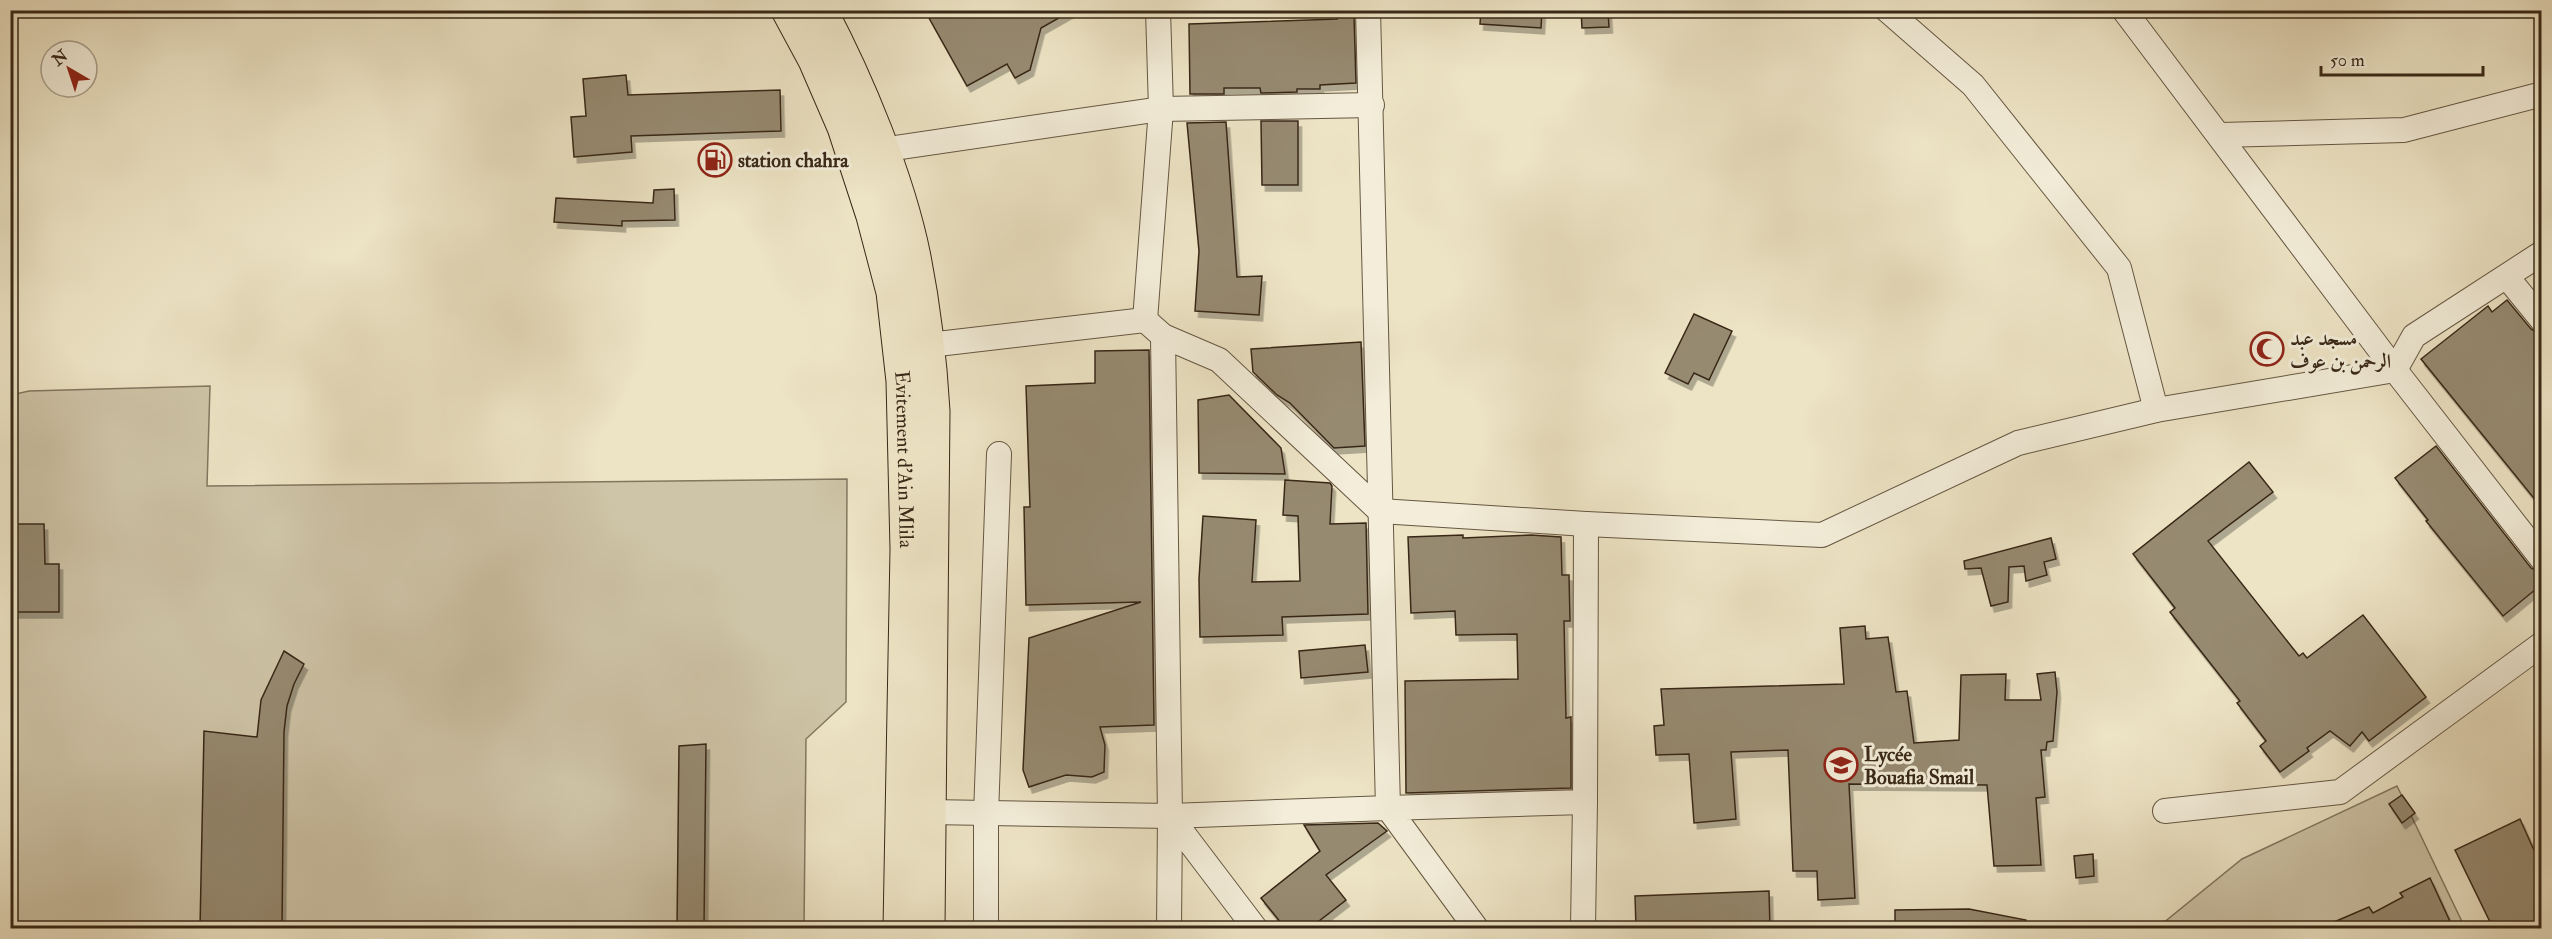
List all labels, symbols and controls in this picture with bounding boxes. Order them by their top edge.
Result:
north arrow [39,39,99,99]
scale bar [2321,39,2483,77]
text: N [48,45,73,71]
text: 50 m [2330,49,2365,72]
fuel station icon: station chahra [697,142,733,178]
place label: station chahra [738,148,849,173]
place label: مسجد عبد الرحمن بن عوف [2290,326,2391,375]
mosque icon: مسجد عبد الرحمن بن عوف [2249,331,2285,367]
street label: Evitement d'Ain Mlila [889,369,919,549]
place label: Lycée Bouafia Smail [1864,742,1975,790]
school or university icon: Lycée Bouafia Smail [1823,747,1859,783]

